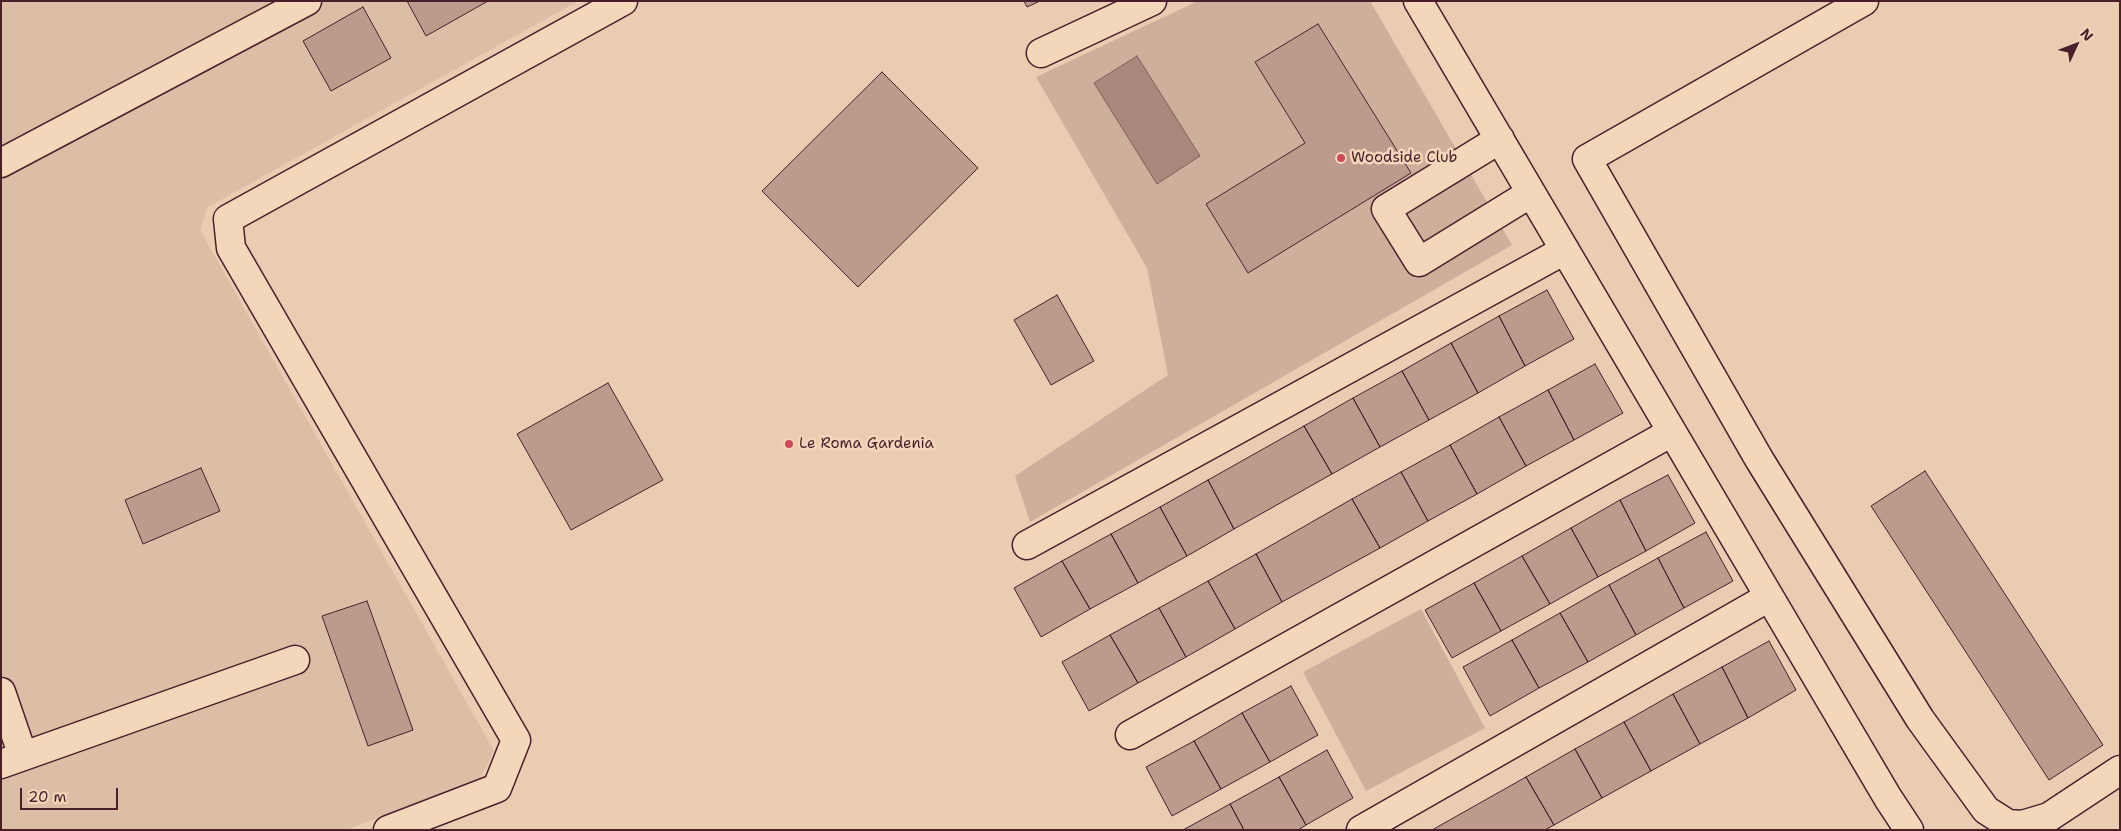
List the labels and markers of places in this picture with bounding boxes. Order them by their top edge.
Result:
place label: Woodside Club [1351,149,1457,167]
marker: Woodside Club [1335,152,1347,164]
place label: Le Roma Gardenia [799,435,934,453]
marker: Le Roma Gardenia [783,438,795,450]

